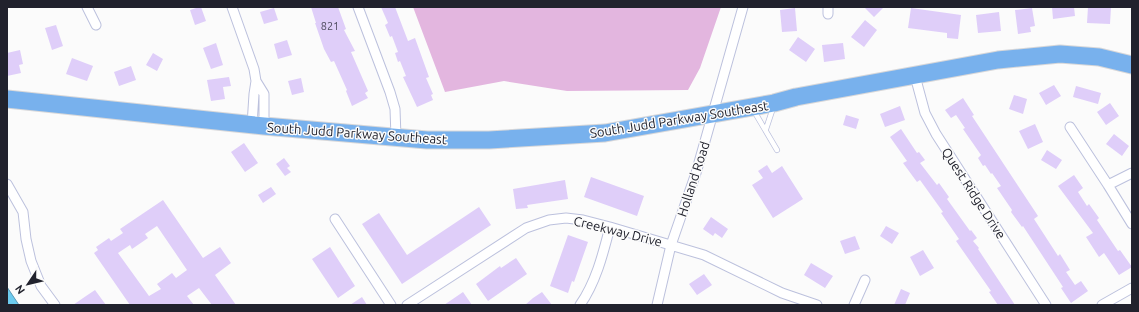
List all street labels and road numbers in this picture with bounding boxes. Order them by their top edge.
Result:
street label: South Judd Parkway Southeast [589,98,769,140]
street label: South Judd Parkway Southeast [267,120,447,146]
street label: Holland Road [674,140,712,218]
street label: Quest Ridge Drive [939,145,1009,242]
street label: Creekway Drive [572,213,664,249]

